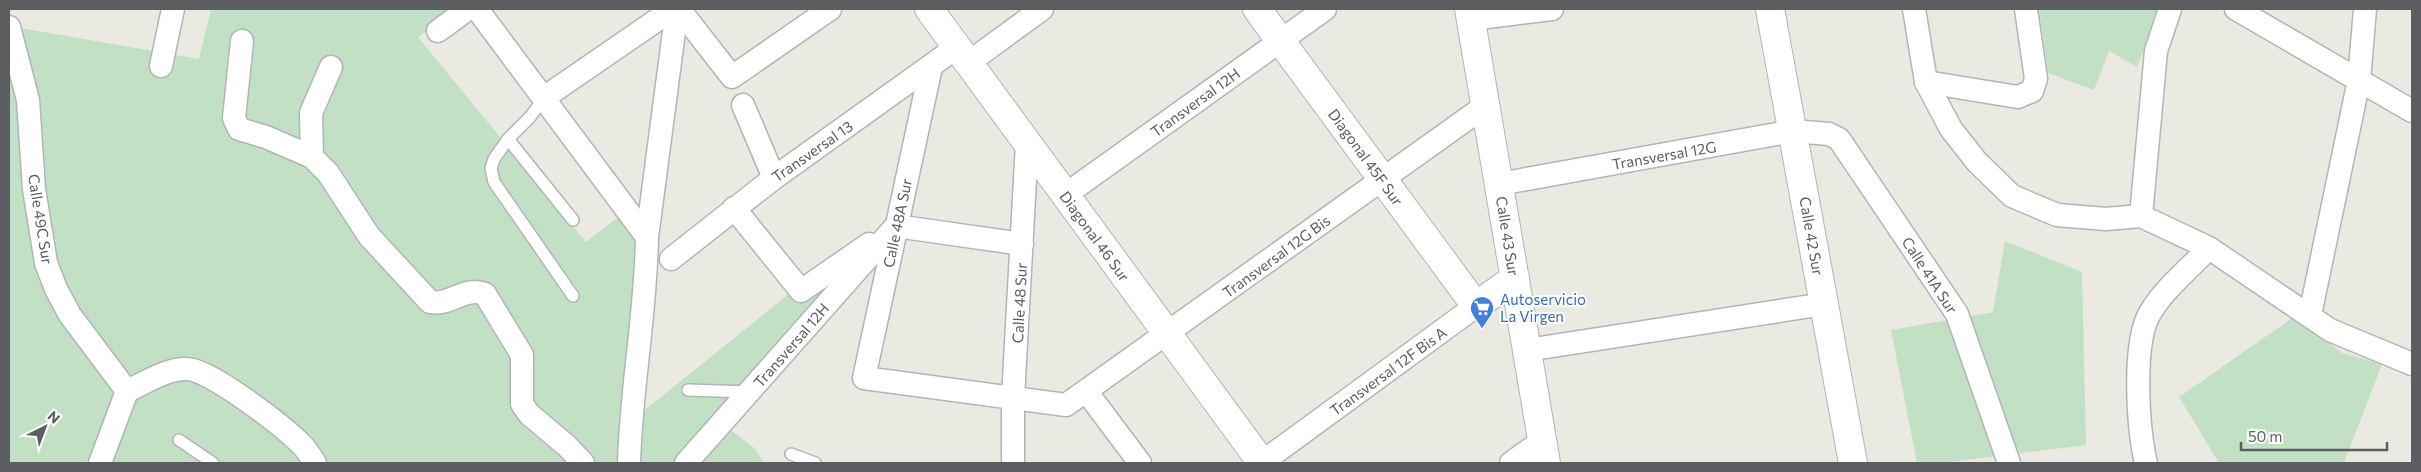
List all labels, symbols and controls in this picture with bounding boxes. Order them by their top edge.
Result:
street label: Transversal 12H [1147,64,1243,140]
street label: Diagonal 45F Sur [1325,105,1407,209]
street label: Transversal 13 [768,116,856,186]
street label: Transversal 12G [1610,137,1718,173]
street label: Calle 49C Sur [25,173,57,265]
street label: Calle 48A Sur [879,177,915,269]
street label: Diagonal 46 Sur [1056,187,1134,285]
street label: Calle 43 Sur [1493,195,1523,277]
street label: Calle 42 Sur [1796,195,1828,277]
street label: Transversal 12G Bis [1219,211,1333,301]
street label: Calle 41A Sur [1899,233,1961,317]
street label: Calle 48 Sur [1008,262,1030,344]
place label: Autoservicio La Virgen [1500,290,1586,325]
supermarket icon: Autoservicio La Virgen [1469,295,1495,329]
street label: Transversal 12H [750,299,832,391]
street label: Transversal 12F Bis A [1326,323,1450,419]
north arrow [20,402,70,452]
text: N [44,407,64,427]
scale bar [2241,420,2387,452]
text: 50 m [2248,427,2282,445]

